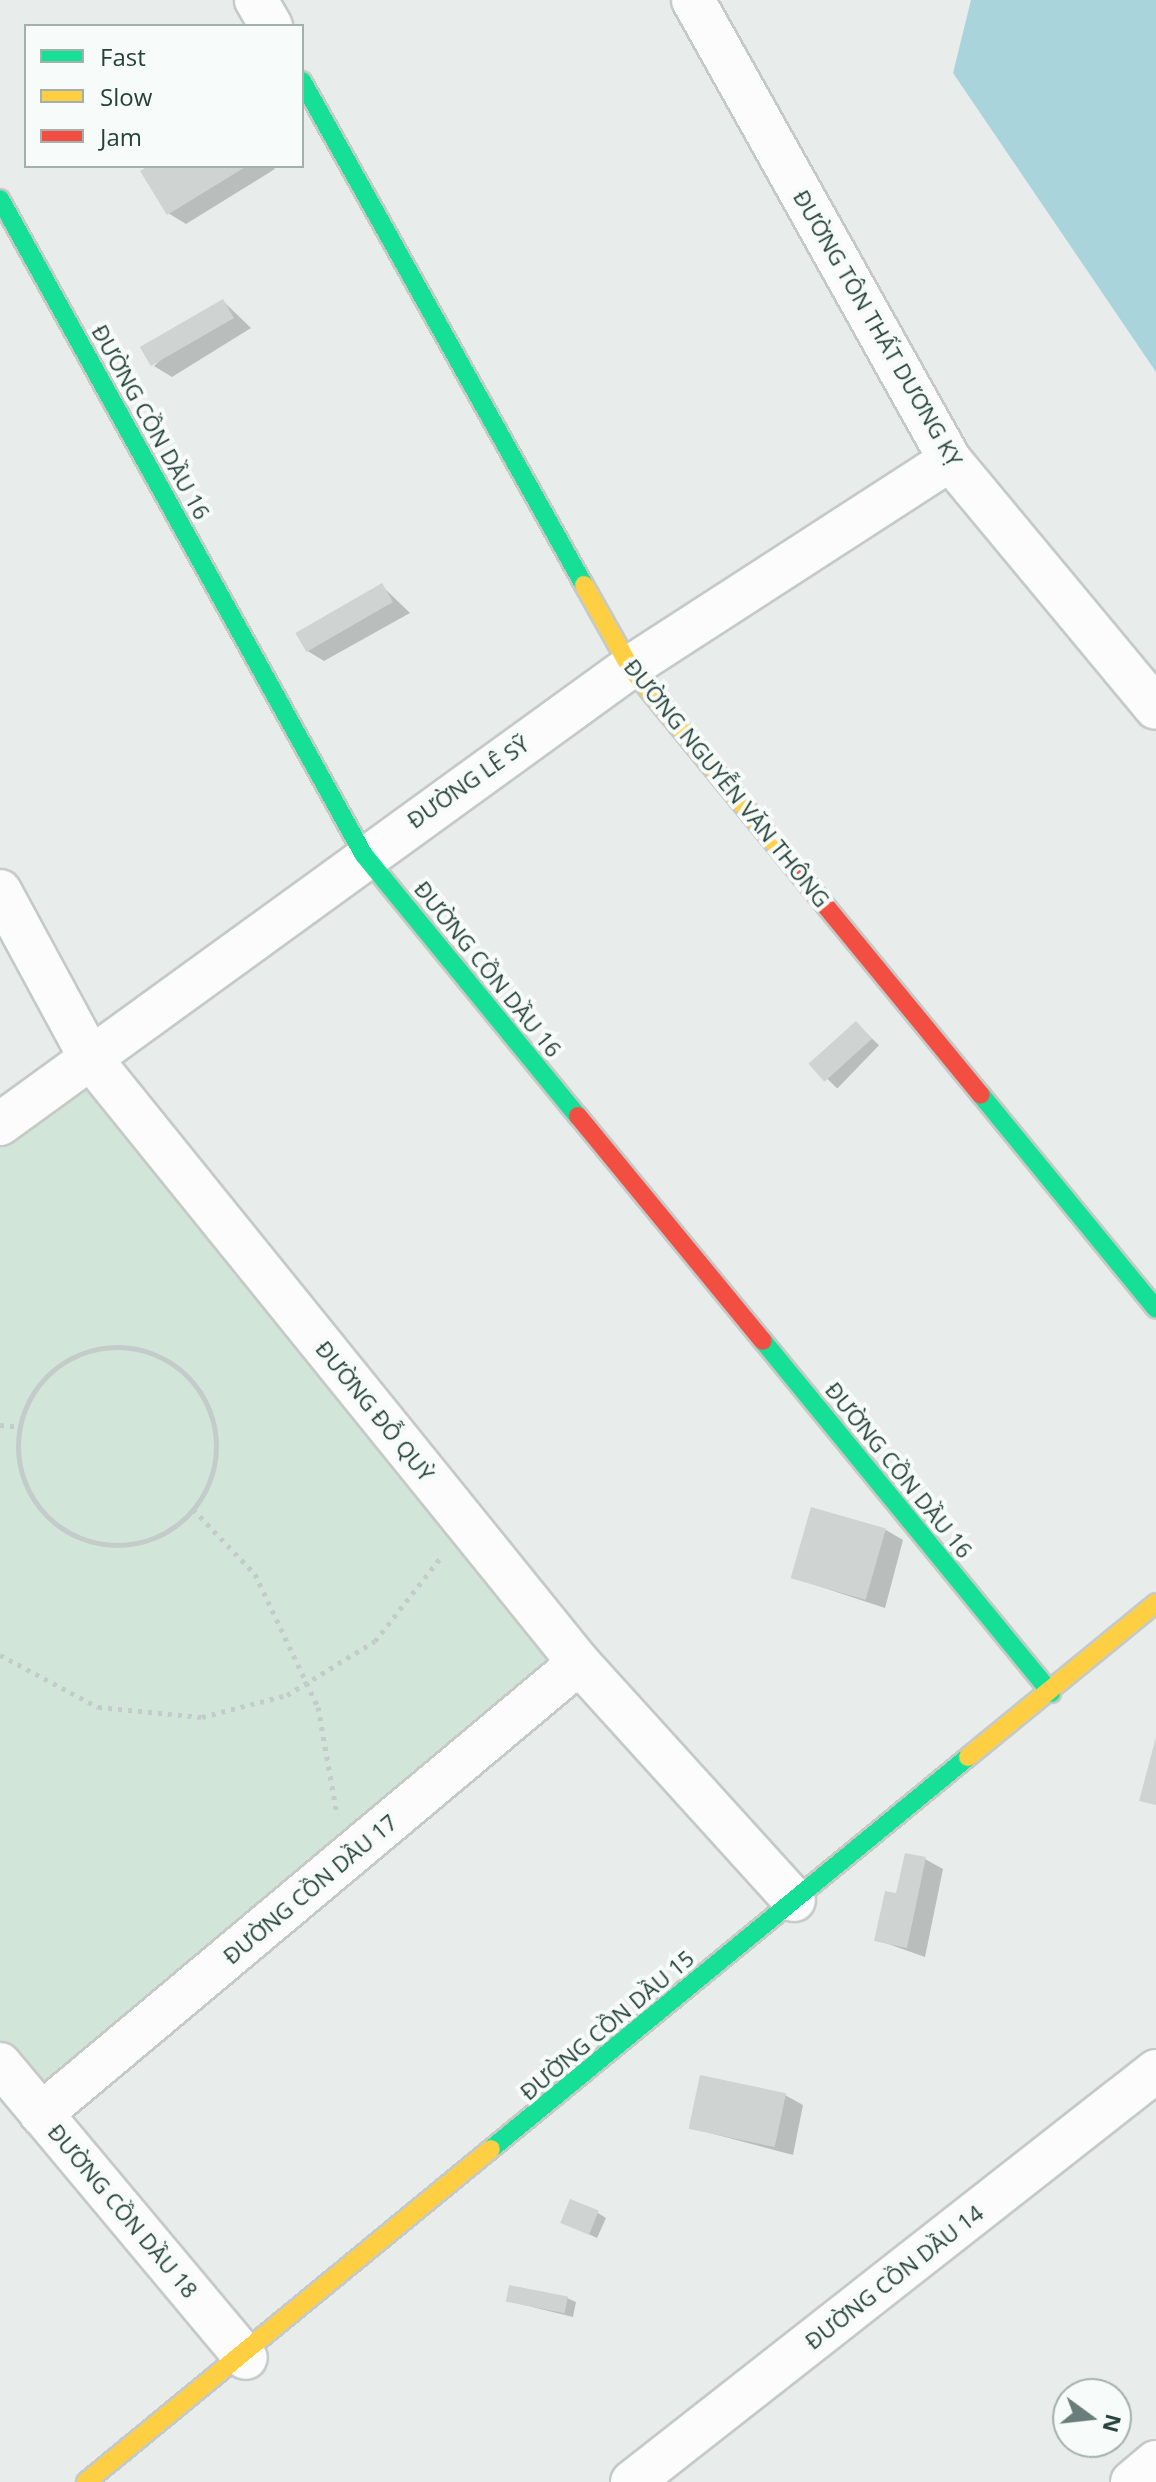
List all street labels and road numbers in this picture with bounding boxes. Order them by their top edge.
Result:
street label: ĐƯỜNG TÔN THẤT DƯƠNG KỴ [788,185,968,471]
street label: ĐƯỜNG CỒN DẦU 16 [87,320,215,524]
street label: ĐƯỜNG NGUYỄN VĂN THÔNG [619,654,835,912]
street label: ĐƯỜNG LÊ SỸ [402,730,534,834]
street label: ĐƯỜNG CỒN DẦU 16 [409,876,567,1062]
street label: ĐƯỜNG ĐỖ QUỲ [310,1336,440,1486]
street label: ĐƯỜNG CỒN DẦU 16 [820,1377,978,1563]
street label: ĐƯỜNG CỒN DẦU 17 [218,1809,402,1969]
street label: ĐƯỜNG CỒN DẦU 15 [515,1945,699,2105]
street label: ĐƯỜNG CỒN DẦU 18 [43,2119,203,2303]
street label: ĐƯỜNG CỒN DẦU 14 [800,2199,988,2355]

